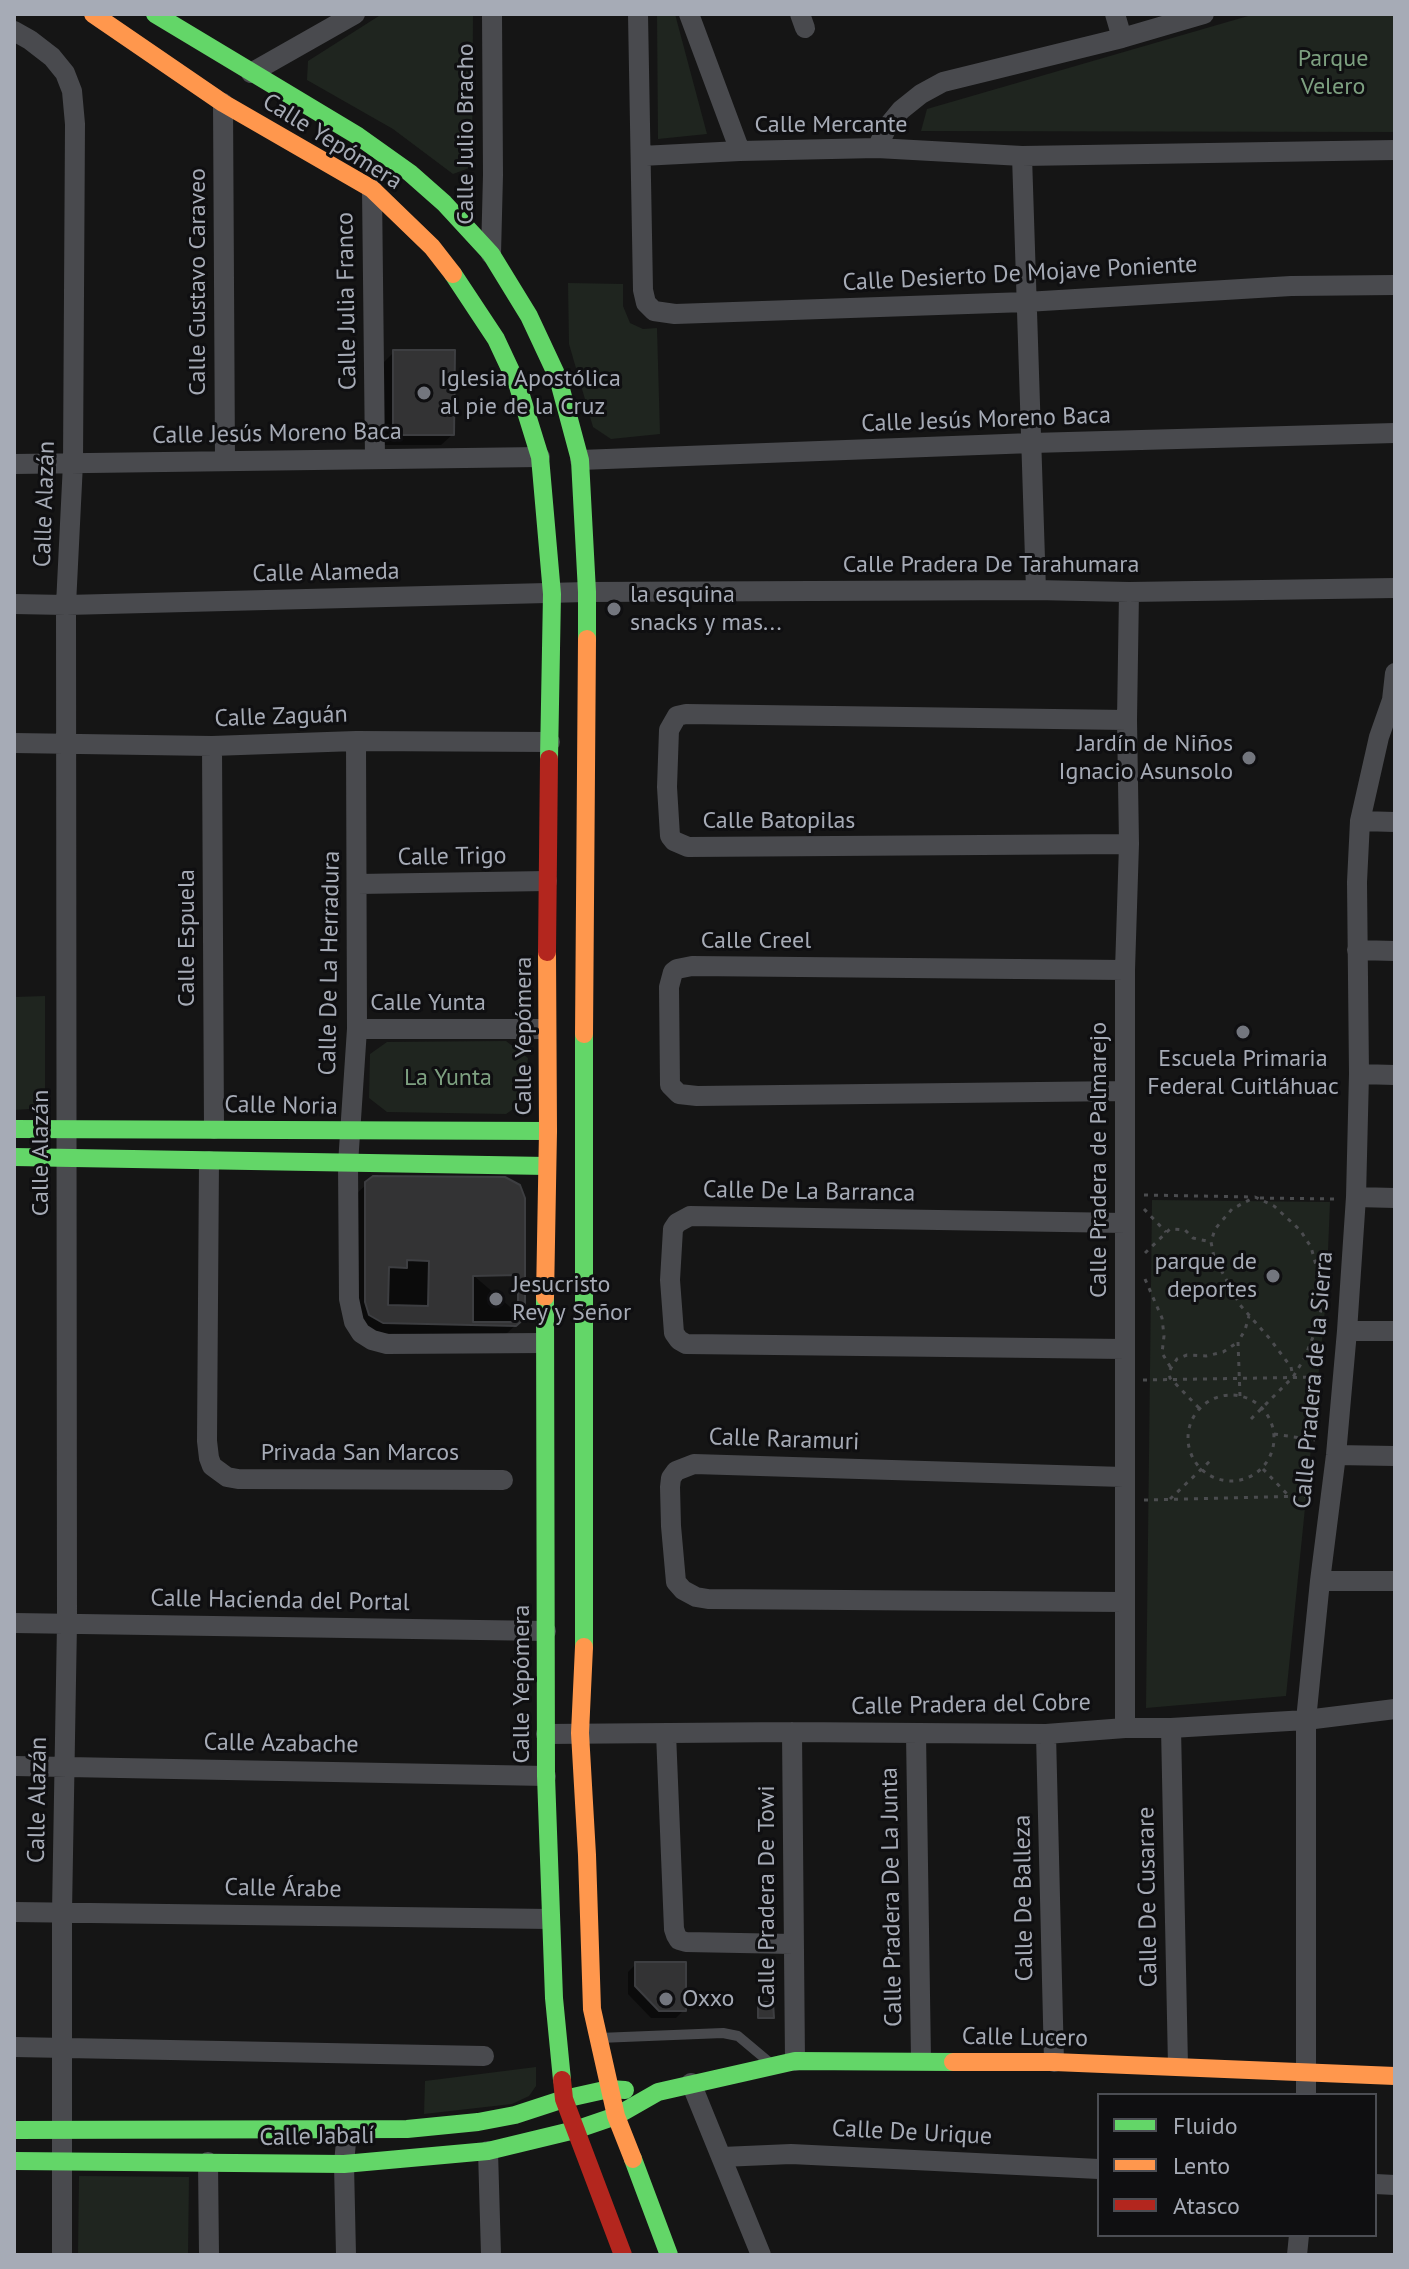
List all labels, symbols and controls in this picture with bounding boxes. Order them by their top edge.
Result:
street label: Calle Julio Bracho [452,43,480,225]
park label: Parque Velero [1298,45,1368,101]
street label: Calle Yepómera [257,88,407,196]
street label: Calle Mercante [754,111,908,139]
street label: Calle Gustavo Caraveo [184,168,212,396]
street label: Calle Julia Franco [331,212,363,390]
street label: Calle Desierto De Mojave Poniente [842,250,1198,298]
place label: Iglesia Apostólica al pie de la Cruz [440,365,621,421]
marker: Iglesia Apostólica al pie de la Cruz [415,384,433,402]
street label: Calle Jesús Moreno Baca [861,401,1111,439]
street label: Calle Jesús Moreno Baca [152,417,402,451]
street label: Calle Alazán [28,440,62,568]
street label: Calle Pradera De Tarahumara [843,551,1139,579]
street label: Calle Alameda [252,557,400,589]
place label: la esquina snacks y mas... [630,581,782,637]
marker: la esquina snacks y mas... [605,600,623,618]
street label: Calle Zaguán [214,700,348,734]
place label: Jardín de Niños Ignacio Asunsolo [1059,730,1233,786]
marker: Jardín de Niños Ignacio Asunsolo [1240,749,1258,767]
street label: Calle Batopilas [703,807,855,835]
street label: Calle Trigo [397,842,507,872]
street label: Calle De La Herradura [314,850,346,1076]
street label: Calle Espuela [173,869,201,1007]
street label: Calle Creel [701,927,811,955]
street label: Calle Yepómera [510,957,538,1115]
street label: Calle Yunta [370,989,486,1017]
street label: Calle Pradera de Palmarejo [1085,1022,1113,1298]
marker: Escuela Primaria Federal Cuitláhuac [1234,1023,1252,1041]
place label: Escuela Primaria Federal Cuitláhuac [1147,1045,1339,1101]
park label: La Yunta [404,1064,492,1092]
street label: Calle Alazán [27,1090,55,1216]
street label: Calle Noria [224,1091,338,1121]
street label: Calle De La Barranca [703,1176,915,1208]
place label: parque de deportes [1154,1248,1257,1304]
street label: Calle Pradera de la Sierra [1288,1250,1340,1510]
marker: parque de deportes [1264,1267,1282,1285]
place label: Jesucristo Rey y Señor [512,1271,631,1327]
marker: Jesucristo Rey y Señor [487,1290,505,1308]
street label: Calle Raramuri [708,1423,860,1457]
street label: Privada San Marcos [261,1439,459,1467]
street label: Calle Hacienda del Portal [150,1584,410,1618]
street label: Calle Yepómera [508,1605,536,1763]
street label: Calle Pradera del Cobre [851,1689,1091,1721]
street label: Calle Azabache [203,1728,359,1760]
street label: Calle Alazán [22,1736,54,1864]
street label: Calle Pradera De La Junta [875,1767,909,2027]
street label: Calle Pradera De Towi [753,1785,781,2009]
street label: Calle De Cusarare [1132,1806,1164,1988]
street label: Calle De Balleza [1008,1814,1040,1982]
street label: Calle Árabe [224,1874,342,1904]
place label: Oxxo [682,1985,734,2013]
marker: Oxxo [657,1990,675,2008]
street label: Calle Lucero [962,2023,1088,2053]
legend [1097,2093,1377,2237]
text: Fluido [1173,2110,1238,2141]
street label: Calle De Urique [831,2114,993,2152]
street label: Calle Jabalí [259,2122,375,2152]
text: Lento [1173,2150,1230,2181]
text: Atasco [1173,2190,1240,2221]

